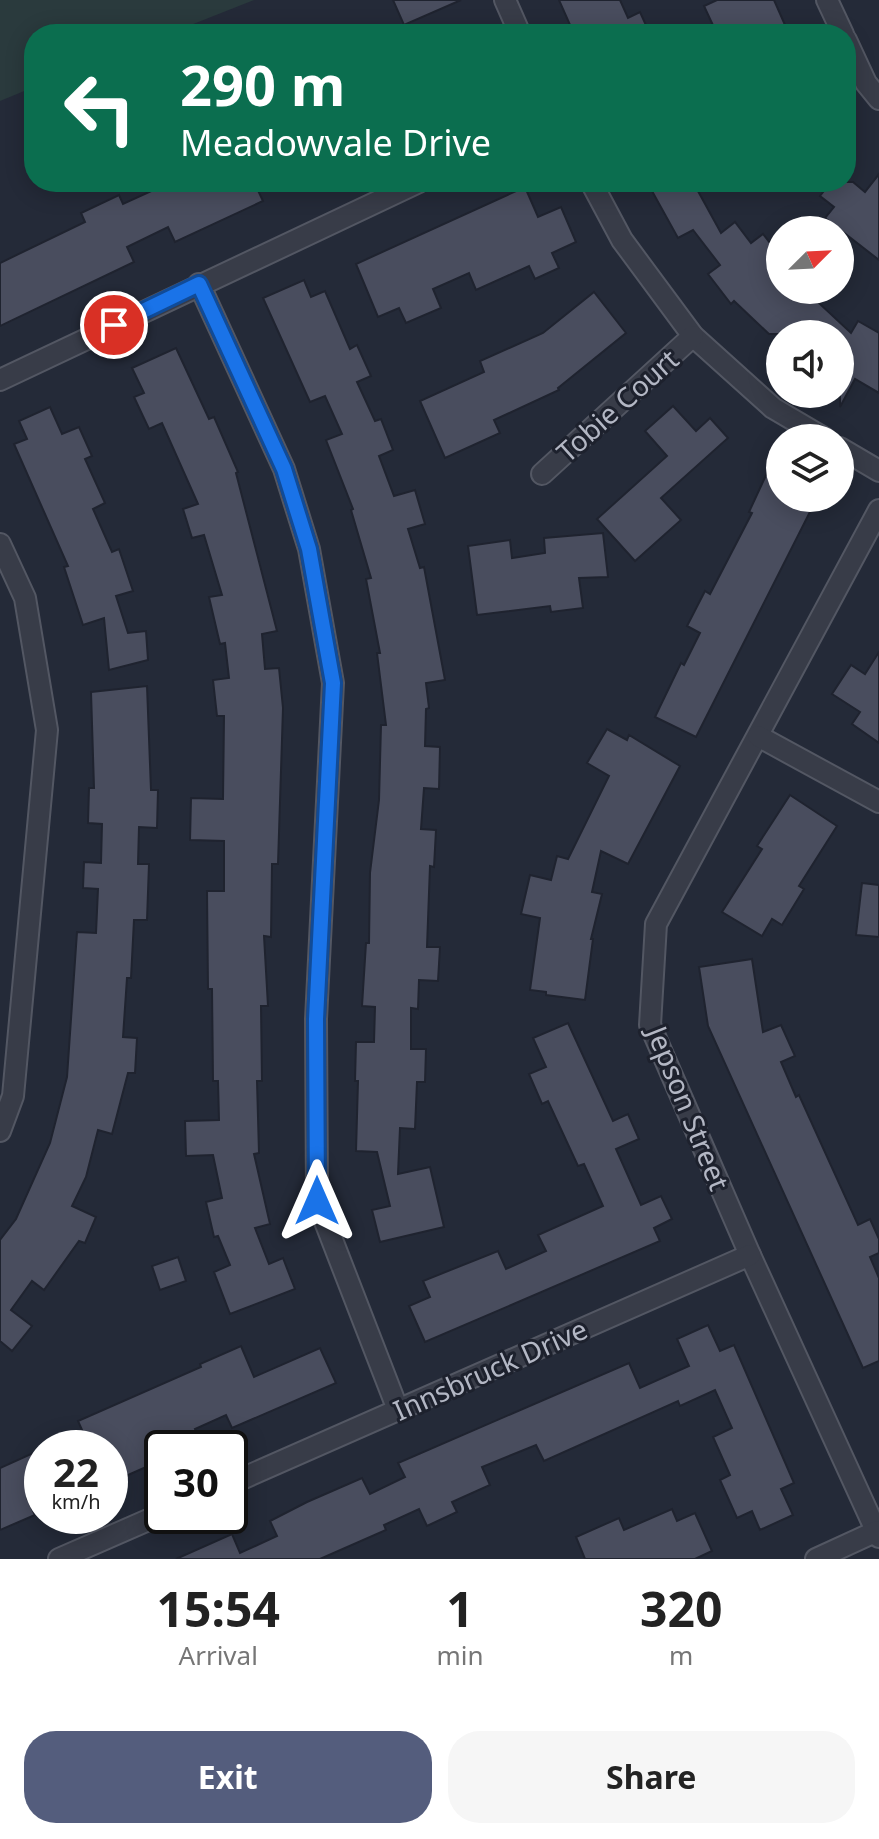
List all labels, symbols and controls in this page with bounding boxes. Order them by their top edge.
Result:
text: 290 m [180,46,345,122]
icon: left [48,56,152,160]
text: Meadowvale Drive [180,118,491,167]
north arrow [766,216,854,304]
map controls [766,216,854,512]
pin [80,291,148,359]
icon: arrive [92,303,136,347]
button: sound [766,320,854,408]
street label: Tobie Court [548,340,686,470]
button: layers [766,424,854,512]
street label: Jepson Street [638,1018,739,1196]
position arrow [275,1159,359,1243]
street label: Innsbruck Drive [387,1309,593,1429]
speed limit sign: 30 [144,1430,248,1534]
text: 22 [53,1444,99,1499]
text: km/h [51,1488,101,1515]
text: 15:54 [157,1576,280,1641]
text: 1 [446,1576,474,1641]
text: 320 [640,1576,722,1641]
text: Arrival [179,1637,258,1673]
text: min [436,1637,484,1673]
text: m [669,1637,693,1673]
button: Exit [24,1731,432,1823]
button: Share [448,1731,855,1823]

